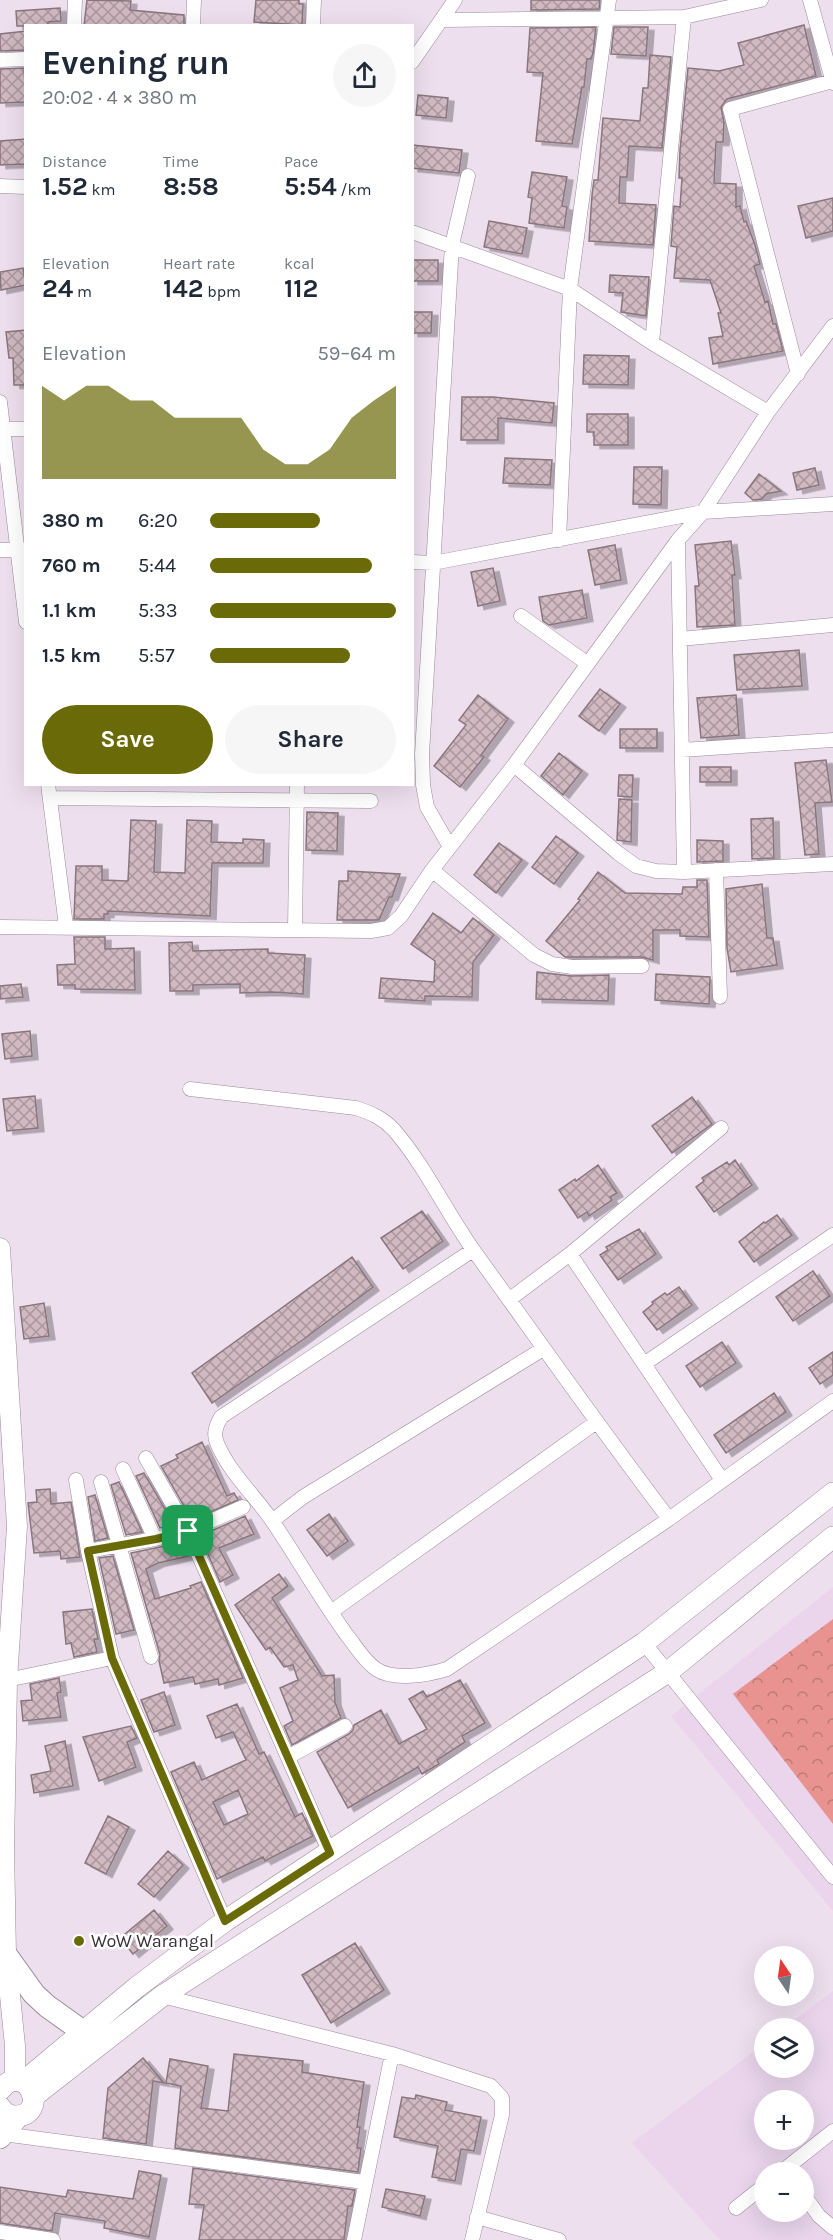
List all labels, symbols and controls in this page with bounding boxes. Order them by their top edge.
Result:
text: Evening run [42,44,230,82]
button: share [333,44,396,107]
text: 20:02 · 4 × 380 m [42,86,197,109]
text: Distance [42,152,107,171]
text: Time [163,152,199,171]
text: Pace [284,152,318,171]
text: 1.52 [42,171,88,202]
text: 8:58 [163,171,219,202]
text: 5:54 [284,171,337,202]
text: km [88,180,116,199]
text: /km [337,180,371,199]
text: Elevation [42,254,110,273]
text: Heart rate [163,254,235,273]
text: kcal [284,254,315,273]
text: 24 [42,273,73,304]
text: 142 [163,273,203,304]
text: 112 [284,273,318,304]
text: m [73,282,92,301]
text: bpm [203,282,241,301]
text: Elevation [42,342,127,365]
text: 59–64 m [318,342,396,365]
text: 380 m [42,509,104,532]
text: 6:20 [138,509,178,532]
text: 760 m [42,554,101,577]
text: 5:44 [138,554,176,577]
text: 1.1 km [42,599,96,622]
text: 5:33 [138,599,178,622]
text: 1.5 km [42,644,101,667]
text: 5:57 [138,644,175,667]
button: Save [42,705,213,774]
button: Share [225,705,396,774]
pin [162,1505,213,1556]
icon: arrive [171,1514,204,1547]
place label: WoW Warangal [91,1930,214,1952]
marker: WoW Warangal [72,1934,86,1948]
north arrow [754,1946,814,2006]
map controls [754,1946,814,2222]
button: layers [754,2018,814,2078]
button: + [754,2090,814,2150]
button: − [754,2162,814,2222]

